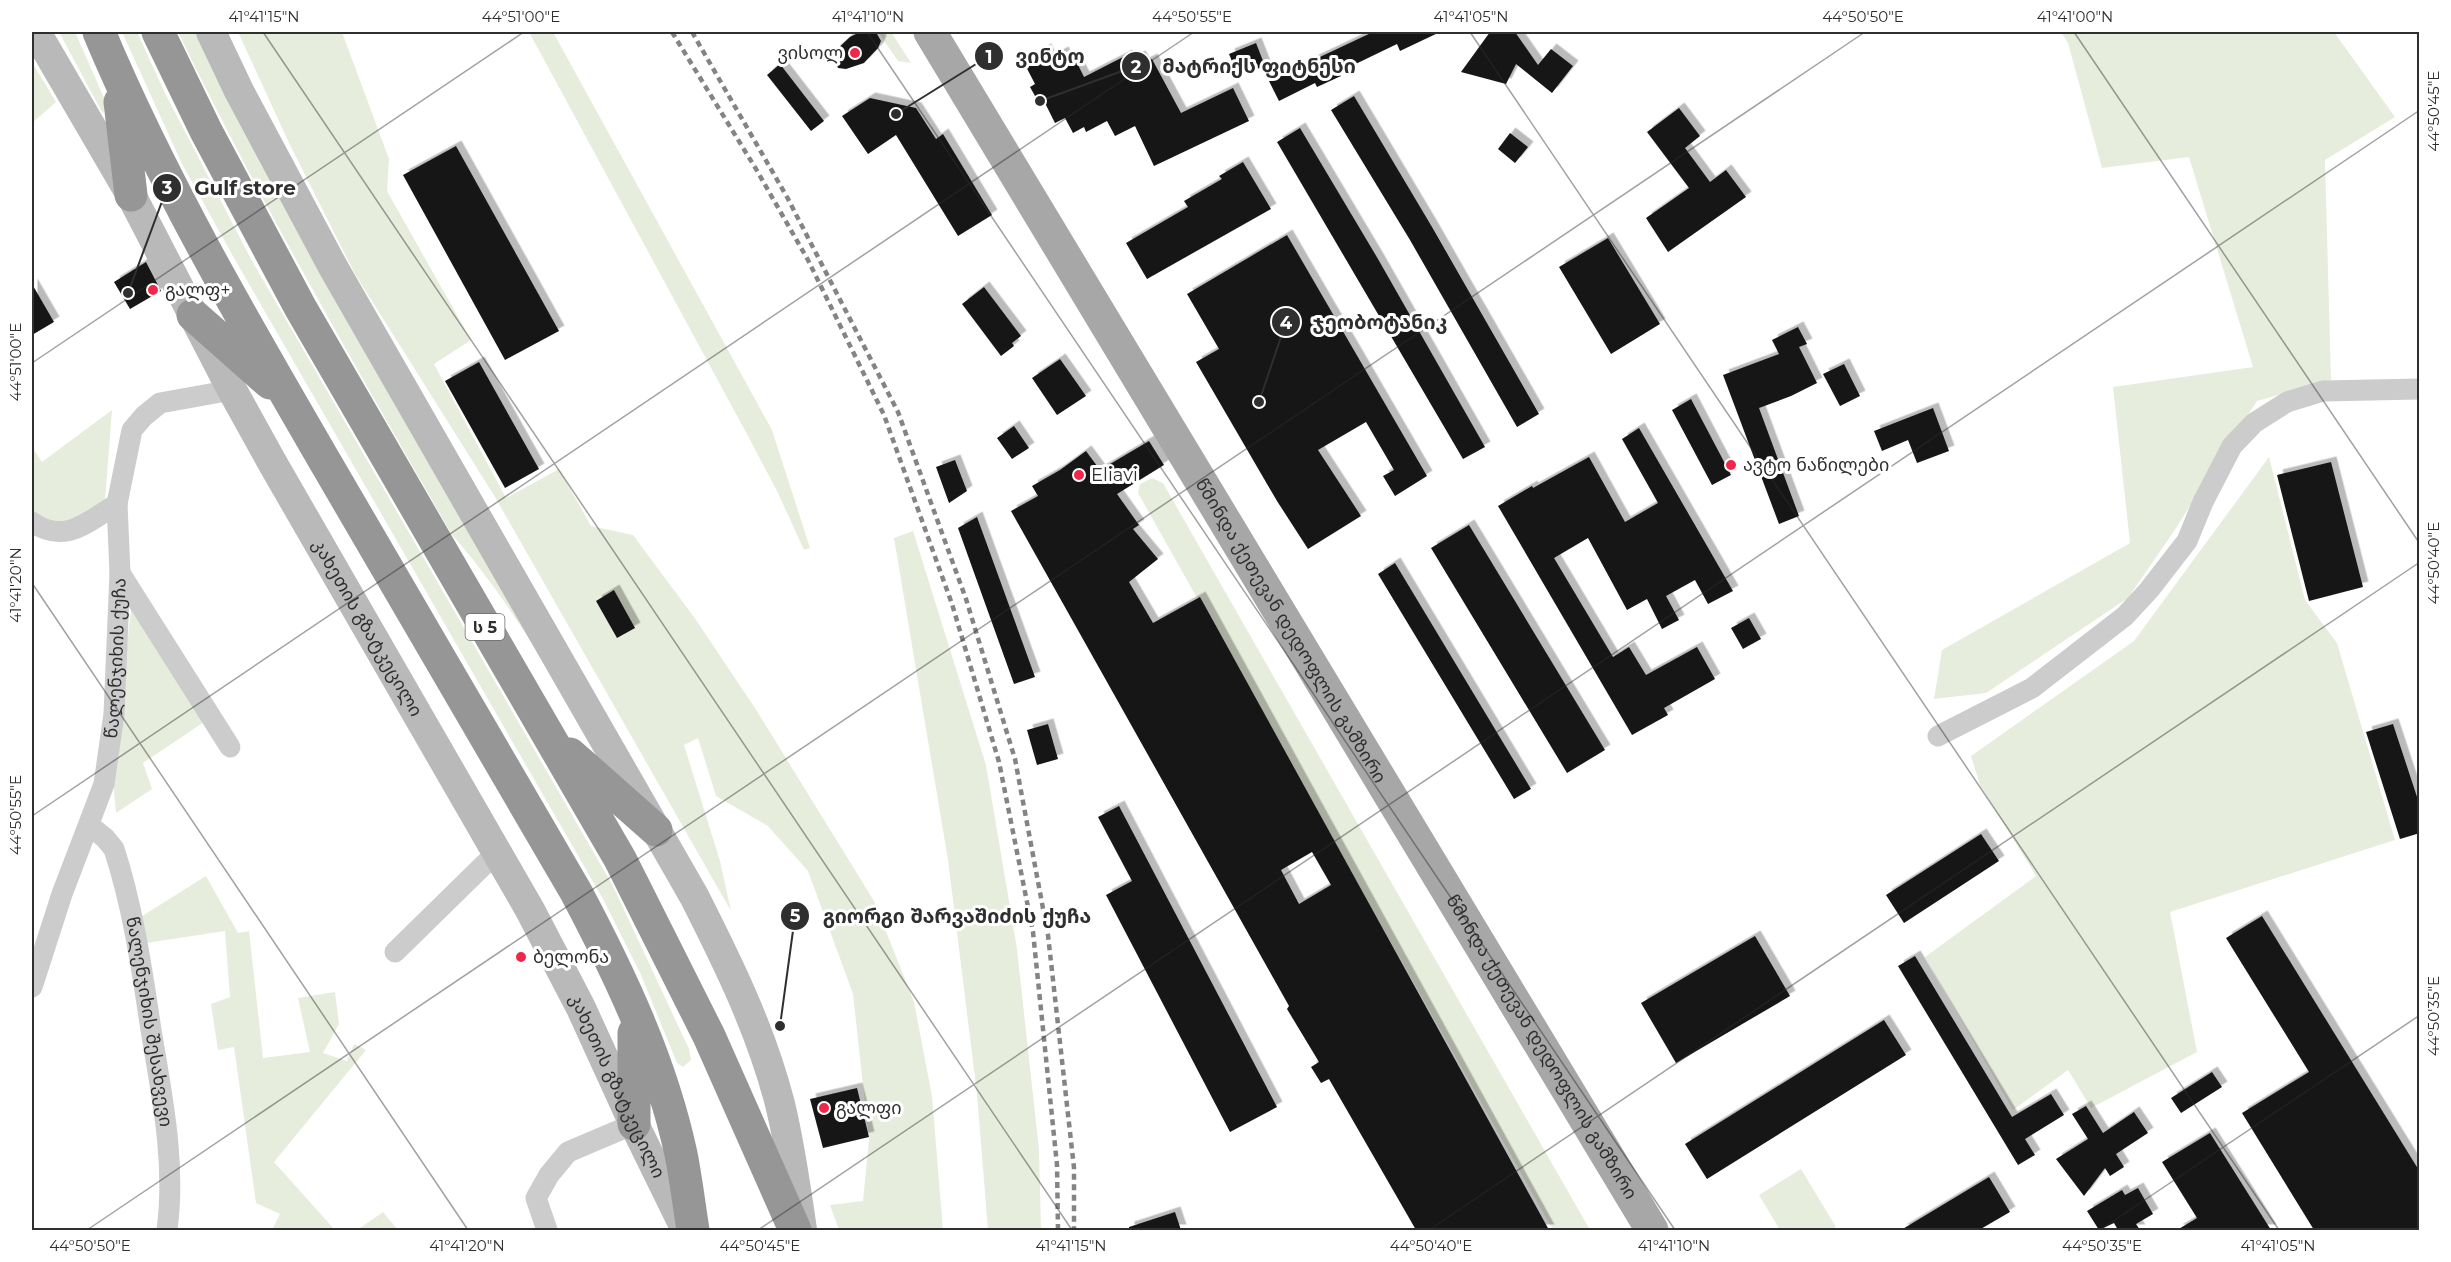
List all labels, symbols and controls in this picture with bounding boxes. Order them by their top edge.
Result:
text: 41°41'15"N [228,7,300,26]
text: 44°51'00"E [482,7,560,26]
text: 41°41'10"N [832,7,904,26]
text: 44°50'55"E [1152,7,1232,26]
text: 41°41'05"N [1434,7,1508,26]
text: 44°50'50"E [1822,7,1904,26]
text: 41°41'00"N [2037,7,2113,26]
callout: ვინტო [974,37,1097,75]
place label: ვისოლ [777,42,843,64]
text: ვინტო [1015,44,1085,68]
marker: ვისოლ [848,46,862,60]
text: 1 [985,46,993,68]
callout: მატრიქს ფიტნესი [1121,47,1368,85]
text: მატრიქს ფიტნესი [1162,54,1356,78]
text: 2 [1131,56,1142,78]
text: 44°50'45"E [2424,71,2443,151]
callout: Gulf store [152,169,308,207]
text: Gulf store [194,176,296,200]
text: 3 [161,177,173,199]
place label: გალფ+ [165,279,231,301]
marker: გალფ+ [146,283,160,297]
callout: ჯეობოტანიკ [1271,303,1459,341]
text: ჯეობოტანიკ [1313,310,1447,334]
text: 4 [1280,312,1293,334]
text: 44°51'00"E [6,323,25,401]
place label: ავტო ნაწილები [1743,454,1889,476]
marker: ავტო ნაწილები [1724,458,1738,472]
place label: Eliavi [1091,464,1138,486]
marker: Eliavi [1072,468,1086,482]
street label: წმინდა ქეთევან დედოფლის გამზირი [1191,474,1391,787]
text: 44°50'40"E [2424,522,2443,604]
street label: კახეთის გზატკეცილი [308,535,427,720]
text: 41°41'20"N [6,547,25,623]
street label: წალენჯიხის ქუჩა [100,577,131,740]
road number: ს 5 [466,614,504,640]
text: 44°50'55"E [6,775,25,855]
street label: წმინდა ქეთევან დედოფლის გამზირი [1441,891,1642,1203]
callout: გიორგი შარვაშიძის ქუჩა [780,897,1103,935]
text: გიორგი შარვაშიძის ქუჩა [823,904,1091,928]
text: 5 [790,905,801,927]
street label: წალენჯიხის შესახვევი [121,915,177,1128]
place label: ბელონა [533,946,609,968]
marker: ბელონა [514,950,528,964]
text: 44°50'35"E [2424,976,2443,1056]
street label: კახეთის გზატკეცილი [565,990,670,1182]
place label: გალფი [836,1097,902,1119]
marker: გალფი [817,1101,831,1115]
text: 44°50'50"E [49,1236,131,1255]
text: 41°41'20"N [429,1236,505,1255]
text: 44°50'45"E [720,1236,800,1255]
text: 41°41'15"N [1035,1236,1107,1255]
text: 44°50'40"E [1390,1236,1472,1255]
text: 41°41'10"N [1638,1236,1710,1255]
text: 44°50'35"E [2062,1236,2142,1255]
text: 41°41'05"N [2241,1236,2315,1255]

